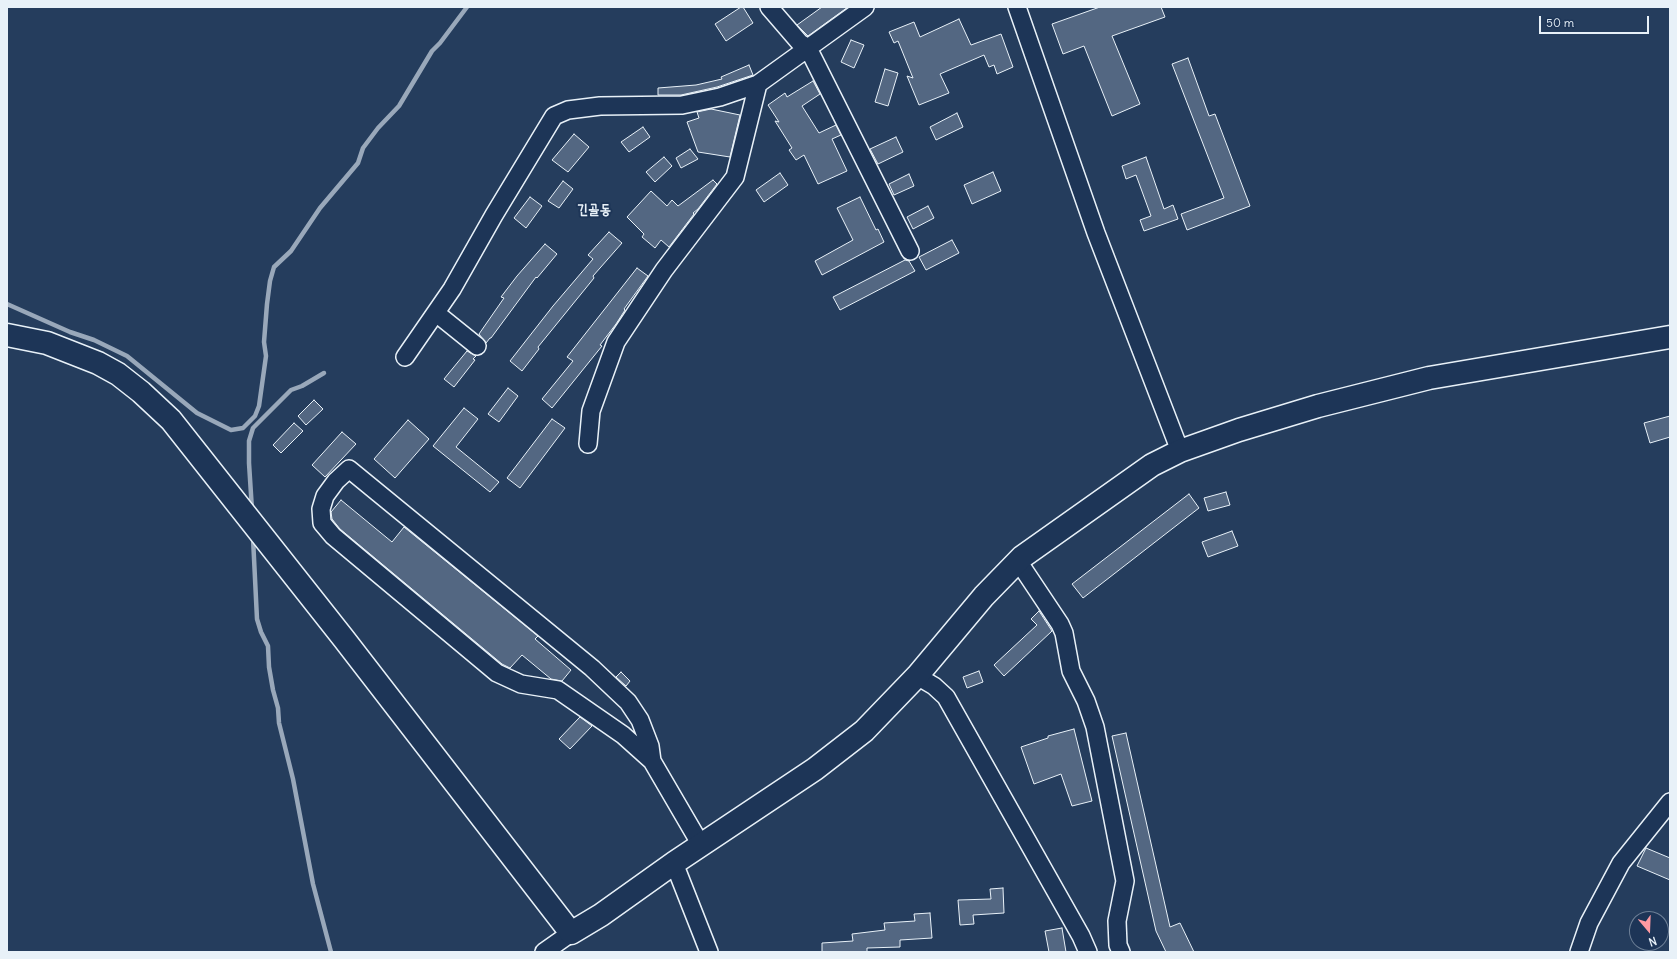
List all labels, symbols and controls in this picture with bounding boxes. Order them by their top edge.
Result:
scale bar [1541,8,1651,34]
text: 50 m [1546,15,1574,30]
district label: 긴골동 [577,202,611,218]
north arrow [1629,911,1669,951]
text: N [1647,934,1658,949]

